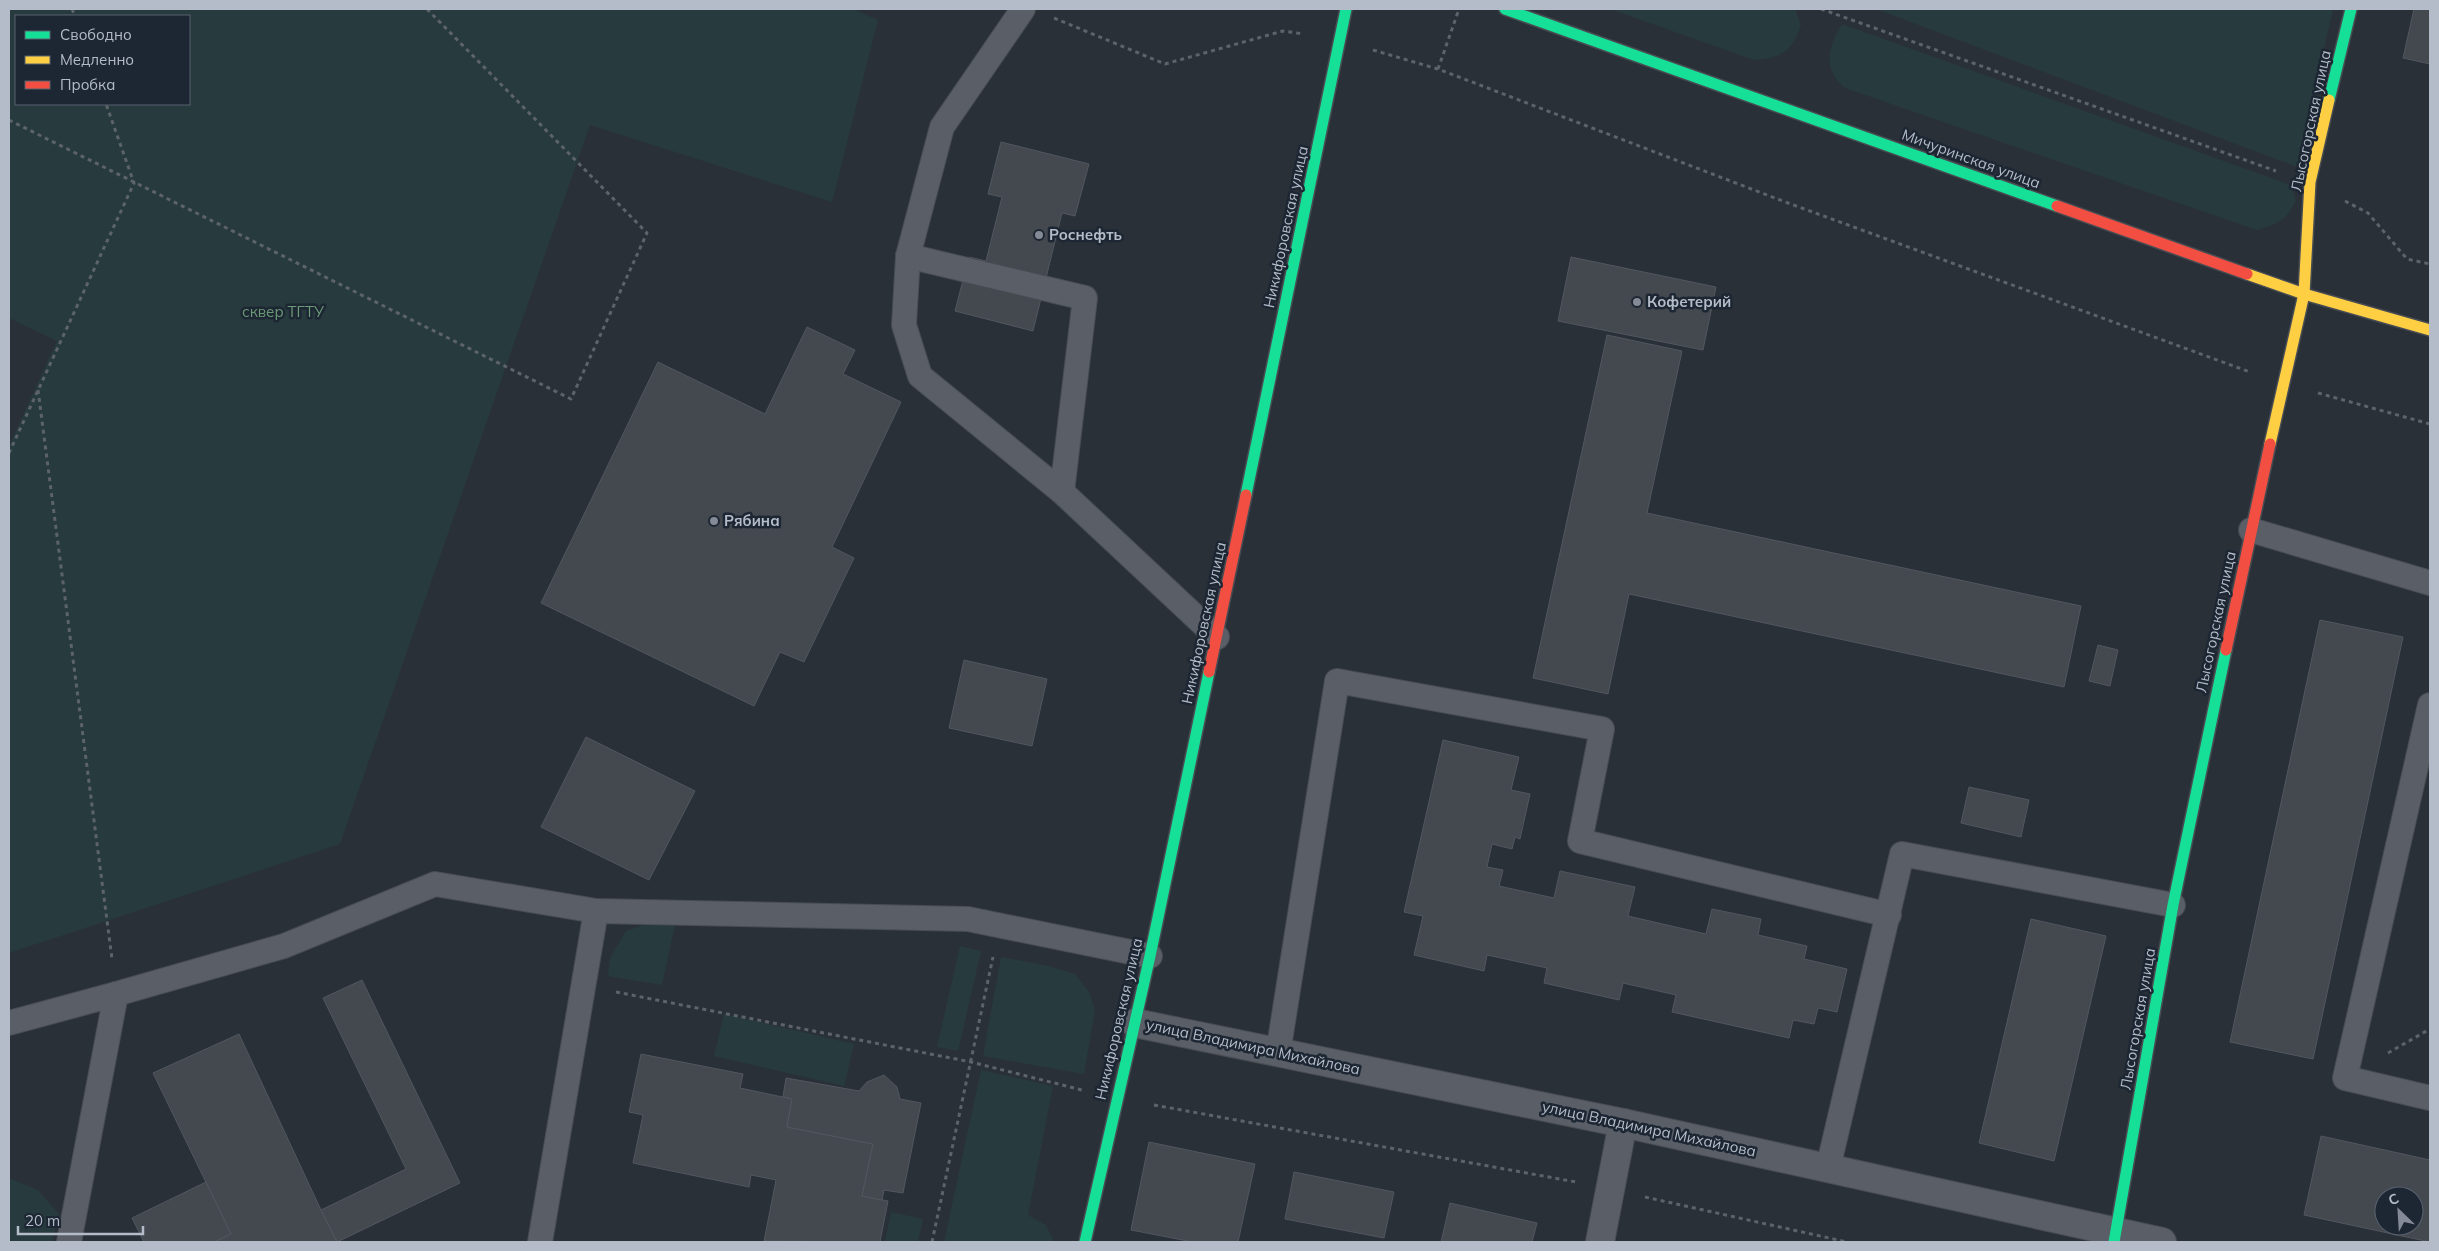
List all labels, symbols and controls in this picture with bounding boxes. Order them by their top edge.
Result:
legend [15,15,190,105]
text: Свободно [60,25,132,44]
street label: Лысогорская улица [2286,48,2335,193]
text: Медленно [60,50,134,69]
text: Пробка [60,75,115,94]
street label: Мичуринская улица [1899,125,2043,192]
street label: Никифоровская улица [1259,144,1312,310]
place label: Роснефть [1049,225,1122,244]
marker: Роснефть [1033,229,1045,241]
place label: Кофетерий [1647,292,1731,311]
marker: Кофетерий [1631,296,1643,308]
park label: сквер ТГТУ [242,302,324,321]
place label: Рябина [724,511,780,530]
marker: Рябина [708,515,720,527]
street label: Никифоровская улица [1177,540,1230,706]
street label: Лысогорская улица [2191,549,2240,694]
street label: Никифоровская улица [1091,936,1146,1102]
street label: Лысогорская улица [2116,946,2159,1092]
street label: улица Владимира Михайлова [1144,1015,1362,1078]
street label: улица Владимира Михайлова [1540,1097,1758,1160]
north arrow [2374,1186,2424,1236]
text: С [2385,1189,2402,1209]
scale bar [18,1204,142,1236]
text: 20 m [25,1211,60,1230]

